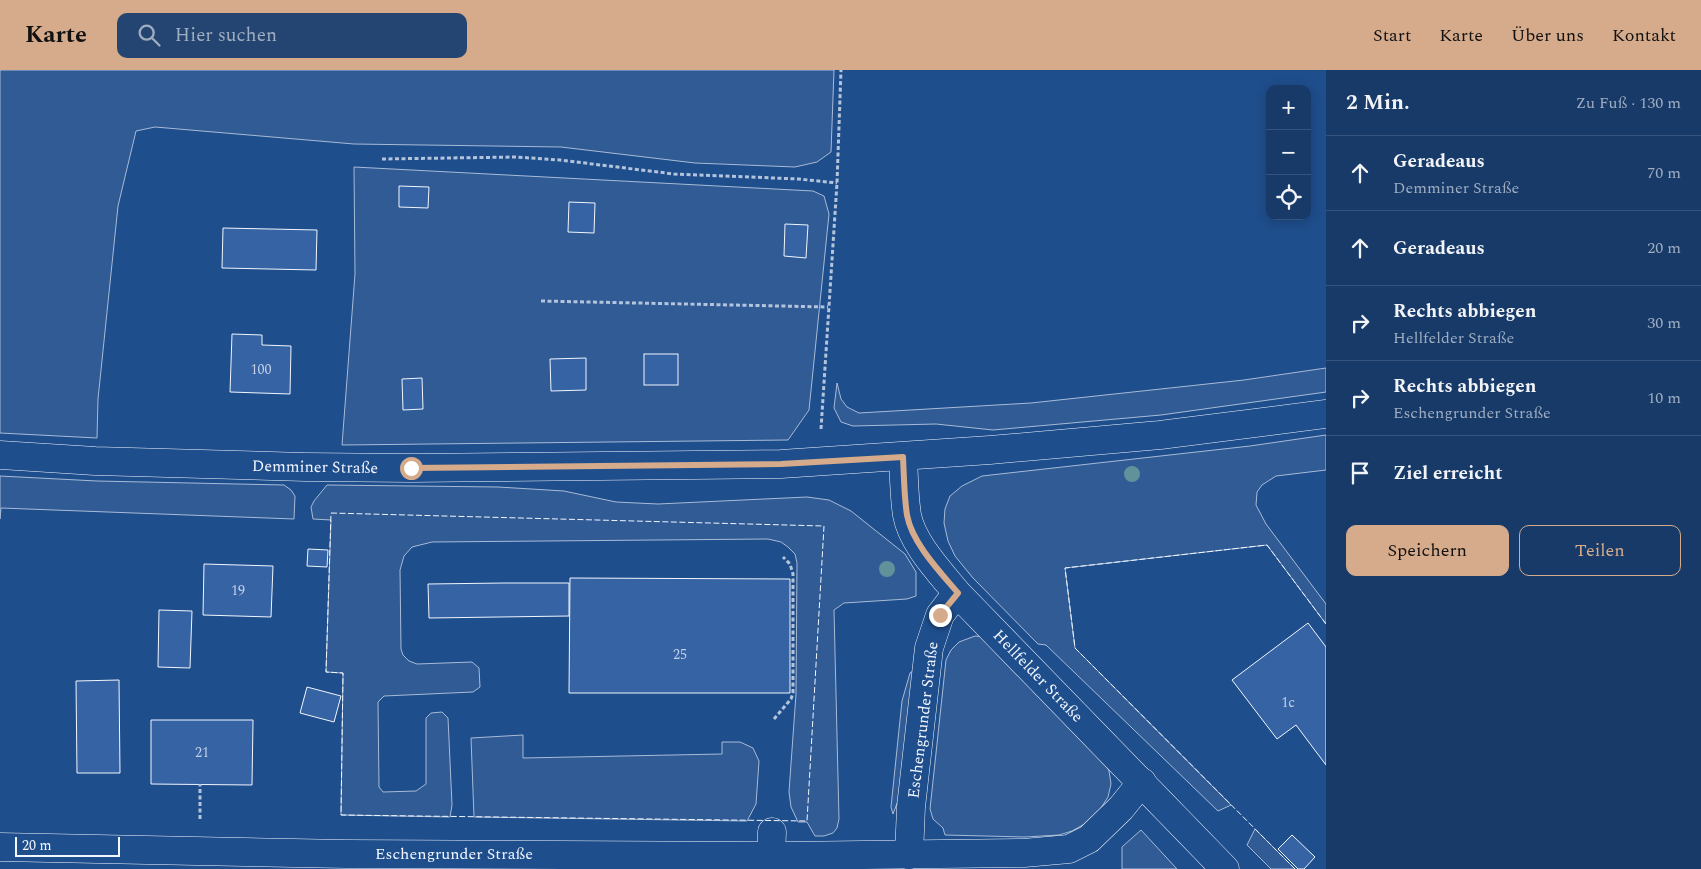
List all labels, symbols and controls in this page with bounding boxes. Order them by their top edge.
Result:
search box [117,13,467,58]
text: Karte [25,17,87,53]
icon: search [135,21,163,49]
text: Hier suchen [175,21,277,50]
text: Start [1373,22,1411,49]
text: Karte [1439,22,1483,49]
text: Über uns [1511,22,1584,49]
text: Kontakt [1612,22,1676,49]
map controls [1266,85,1311,220]
button: + [1266,85,1311,130]
text: 2 Min. [1346,87,1410,119]
text: Zu Fuß · 130 m [1576,91,1681,115]
button: − [1266,130,1311,175]
text: Geradeaus [1393,147,1485,176]
icon: ahead [1346,159,1374,187]
text: 70 m [1647,161,1681,185]
button: locate [1266,175,1311,220]
text: Demminer Straße [1393,176,1519,200]
icon: ahead [1346,234,1374,262]
text: Geradeaus [1393,234,1485,263]
text: 20 m [1647,236,1681,260]
text: Rechts abbiegen [1393,297,1537,326]
icon: right [1346,309,1374,337]
text: 30 m [1647,311,1681,335]
text: Hellfelder Straße [1393,326,1514,350]
house number: 100 [251,359,272,380]
text: Rechts abbiegen [1393,372,1537,401]
icon: right [1346,384,1374,412]
text: 10 m [1647,386,1681,410]
text: Eschengrunder Straße [1393,401,1551,425]
street label: Demminer Straße [252,454,378,480]
route start [400,457,423,480]
icon: arrive [1346,459,1374,487]
text: Ziel erreicht [1393,459,1503,488]
button: Speichern [1346,525,1509,576]
button: Teilen [1519,525,1681,576]
house number: 19 [231,580,245,601]
route end [929,604,952,627]
street label: Hellfelder Straße [987,624,1089,728]
street label: Eschengrunder Straße [901,640,945,800]
house number: 25 [673,644,687,665]
house number: 1c [1281,692,1295,713]
house number: 21 [195,742,209,763]
scale bar [15,834,120,857]
text: 20 m [22,835,52,856]
street label: Eschengrunder Straße [375,842,533,866]

